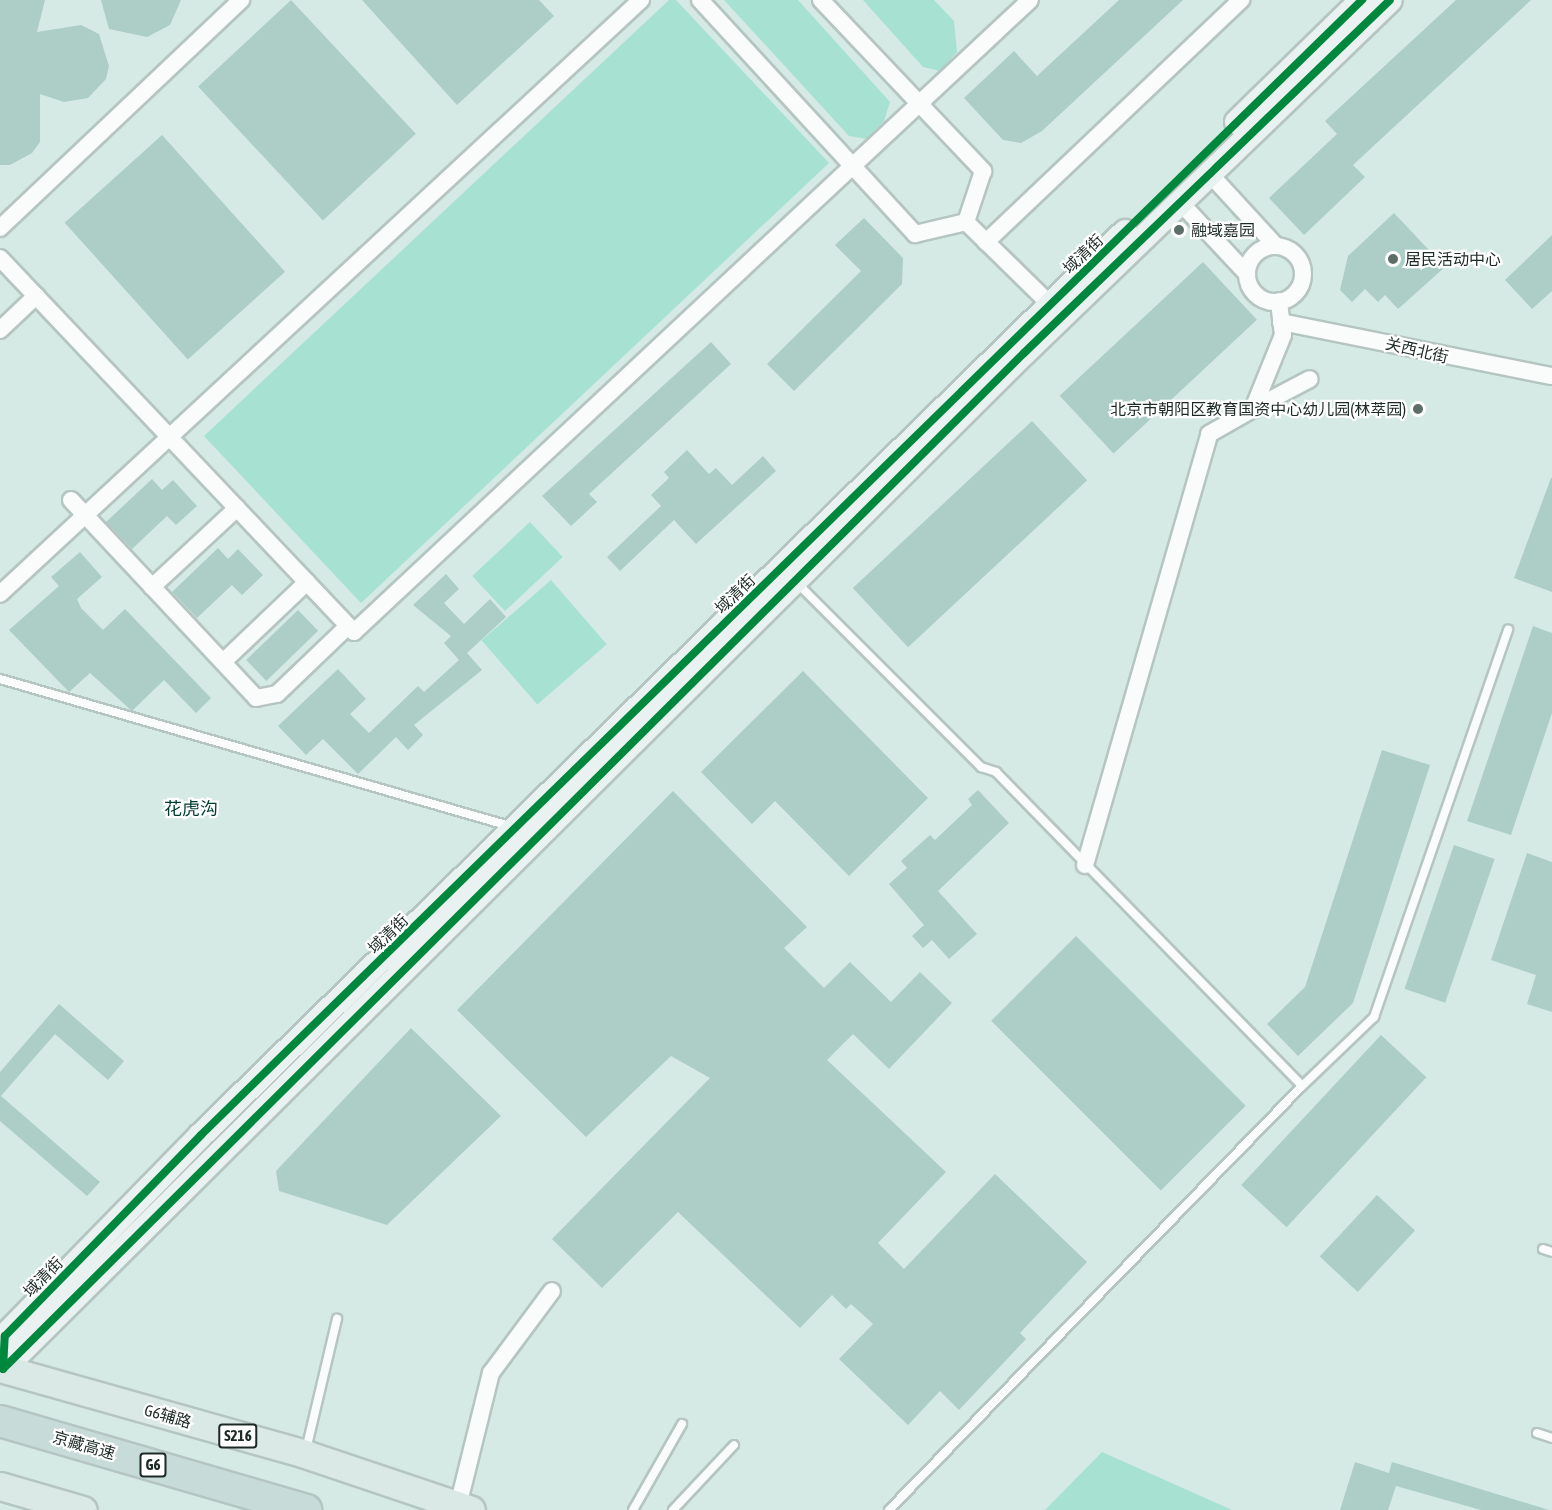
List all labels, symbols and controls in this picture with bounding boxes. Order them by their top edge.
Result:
place label: 融域嘉园 [1191,220,1255,240]
marker: 融域嘉园 [1172,223,1186,237]
street label: 域清街 [1059,230,1107,278]
place label: 居民活动中心 [1405,249,1501,269]
marker: 居民活动中心 [1386,252,1400,266]
street label: 关西北街 [1384,333,1450,367]
place label: 北京市朝阳区教育国资中心幼儿园(林萃园) [1110,399,1406,419]
marker: 北京市朝阳区教育国资中心幼儿园(林萃园) [1411,402,1425,416]
street label: 域清街 [711,570,759,618]
district label: 花虎沟 [164,798,218,820]
street label: 域清街 [364,910,412,958]
street label: 域清街 [19,1253,67,1301]
street label: G6辅路 [142,1400,194,1432]
road number: S216 [217,1424,259,1448]
street label: 京藏高速 [51,1427,117,1463]
road number: G6 [140,1453,166,1477]

